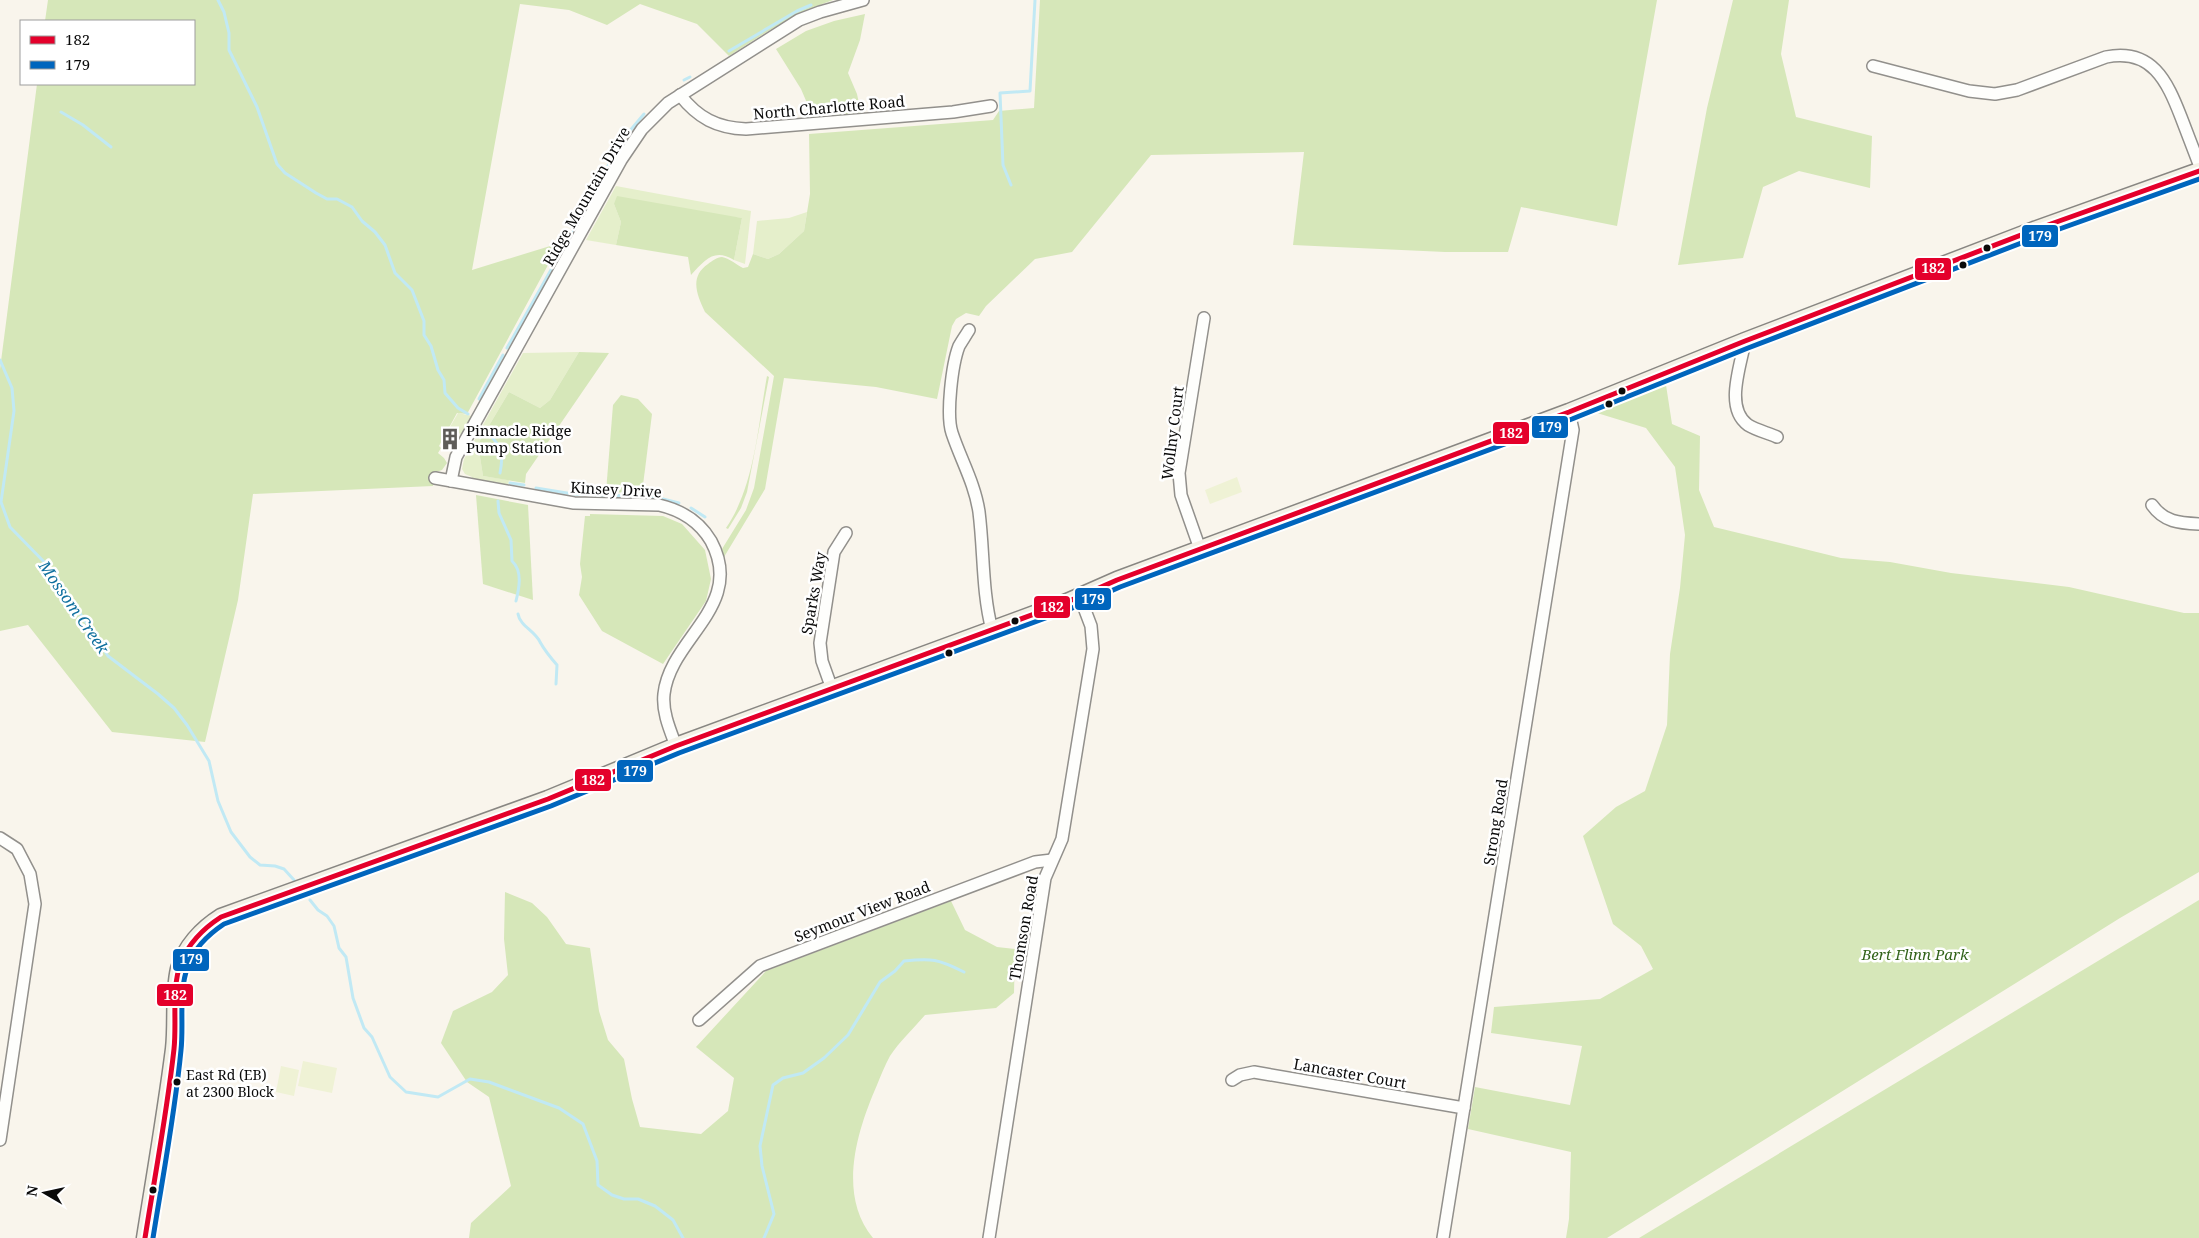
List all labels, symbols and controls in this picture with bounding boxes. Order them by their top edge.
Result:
legend [20,20,195,85]
text: 182 [65,29,90,49]
text: 179 [65,54,90,74]
street label: North Charlotte Road [752,90,906,124]
street label: Ridge Mountain Drive [538,123,634,269]
line badge: 179 [2021,224,2059,248]
text: 179 [2028,226,2052,245]
unlabelled marker [1982,243,1992,253]
line badge: 182 [1914,257,1952,281]
text: 182 [1921,258,1945,277]
unlabelled marker [1958,260,1968,270]
street label: Wollny Court [1156,385,1188,481]
unlabelled marker [1617,386,1627,396]
unlabelled marker [1604,399,1614,409]
line badge: 179 [1531,415,1569,439]
text: 179 [1538,417,1562,436]
place label: Pinnacle Ridge Pump Station [466,420,572,457]
line badge: 182 [1492,421,1530,445]
text: 182 [1499,423,1523,442]
building icon: Pinnacle Ridge Pump Station [437,426,463,452]
street label: Kinsey Drive [570,477,662,501]
street label: Sparks Way [796,550,830,636]
water label: Mossom Creek [33,555,115,659]
line badge: 179 [1074,587,1112,611]
text: 179 [1081,589,1105,608]
line badge: 182 [1033,595,1071,619]
text: 182 [1040,597,1064,616]
unlabelled marker [1010,616,1020,626]
unlabelled marker [944,648,954,658]
line badge: 179 [616,759,654,783]
text: 179 [623,761,647,780]
line badge: 182 [574,768,612,792]
text: 182 [581,770,605,789]
street label: Strong Road [1478,777,1512,867]
street label: Thomson Road [1004,874,1042,982]
street label: Seymour View Road [791,876,933,946]
park label: Bert Flinn Park [1860,944,1969,964]
line badge: 179 [172,948,210,972]
text: 179 [179,949,203,968]
line badge: 182 [156,983,194,1007]
text: 182 [163,985,187,1004]
street label: Lancaster Court [1292,1053,1408,1093]
place label: East Rd (EB) at 2300 Block [186,1065,275,1101]
marker: East Rd (EB) at 2300 Block [172,1077,182,1087]
north arrow [20,1168,70,1218]
text: N [21,1184,42,1198]
unlabelled marker [148,1185,158,1195]

